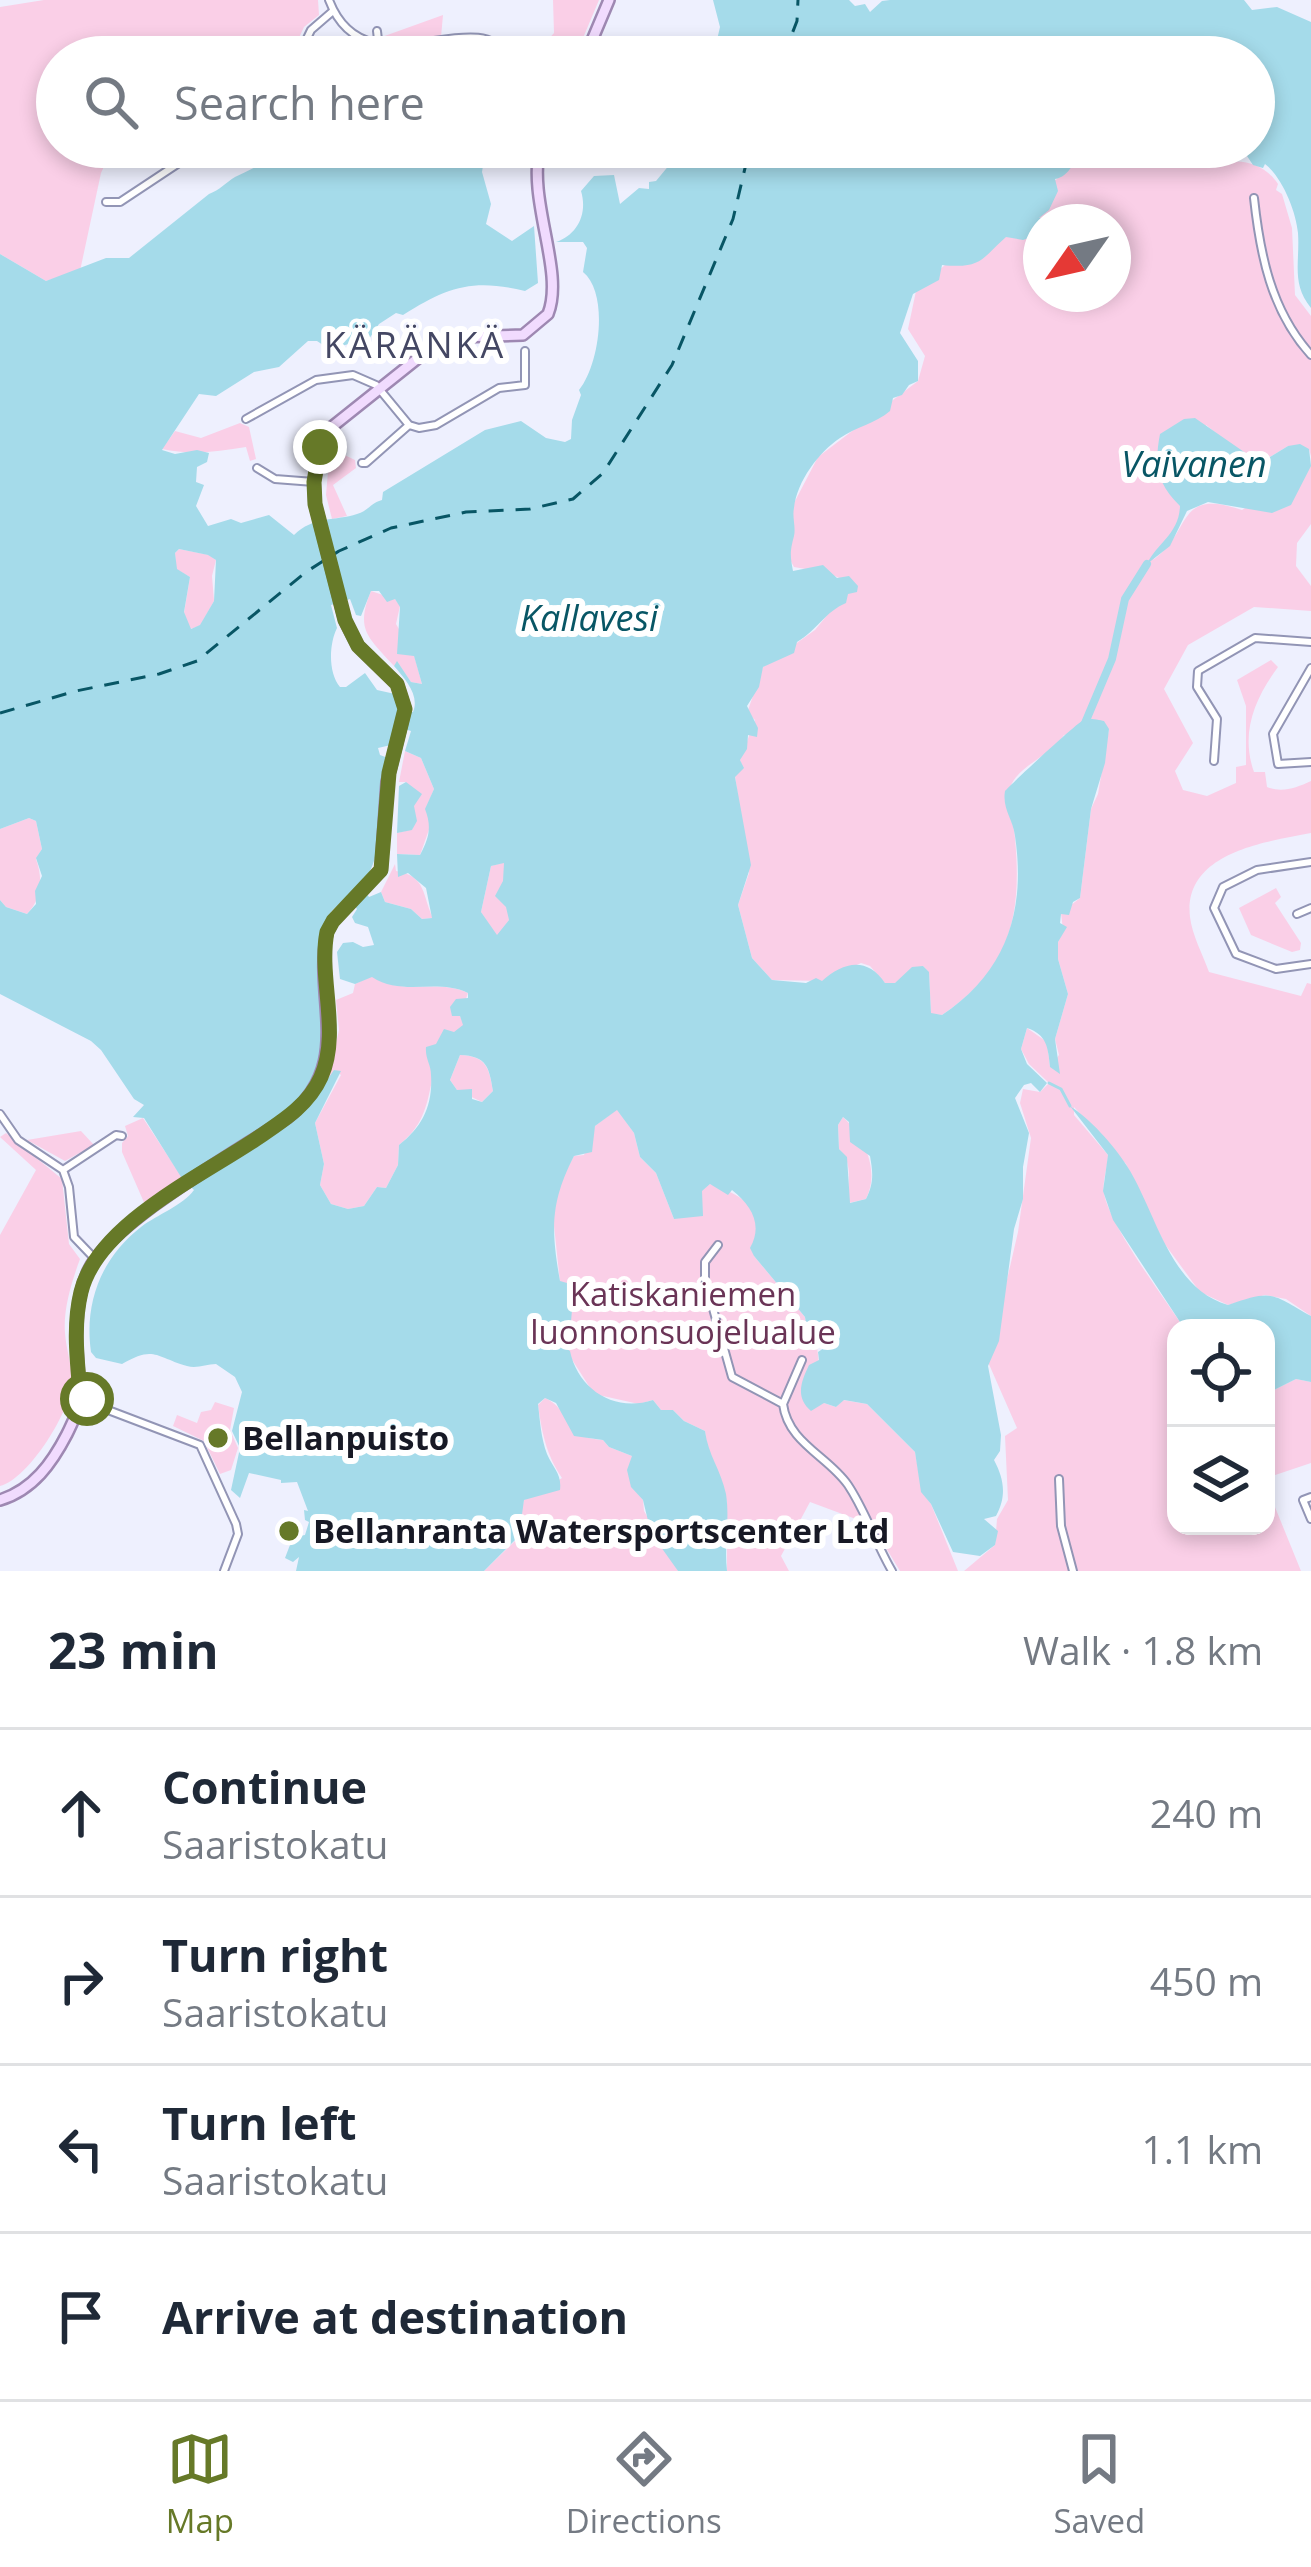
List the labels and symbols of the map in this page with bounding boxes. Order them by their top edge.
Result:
north arrow [1023,204,1131,312]
district label: KÄRÄNKÄ [324,320,506,369]
route end [293,420,347,474]
water label: Vaivanen [1121,439,1267,488]
water label: Kallavesi [520,593,659,642]
park label: Katiskaniemen luonnonsuojelualue [530,1271,836,1354]
route start [60,1372,114,1426]
place label: Bellanpuisto [242,1415,449,1460]
marker: Bellanpuisto [205,1425,231,1451]
place label: Bellanranta Watersportscenter Ltd [313,1508,889,1553]
marker: Bellanranta Watersportscenter Ltd [276,1518,302,1544]

